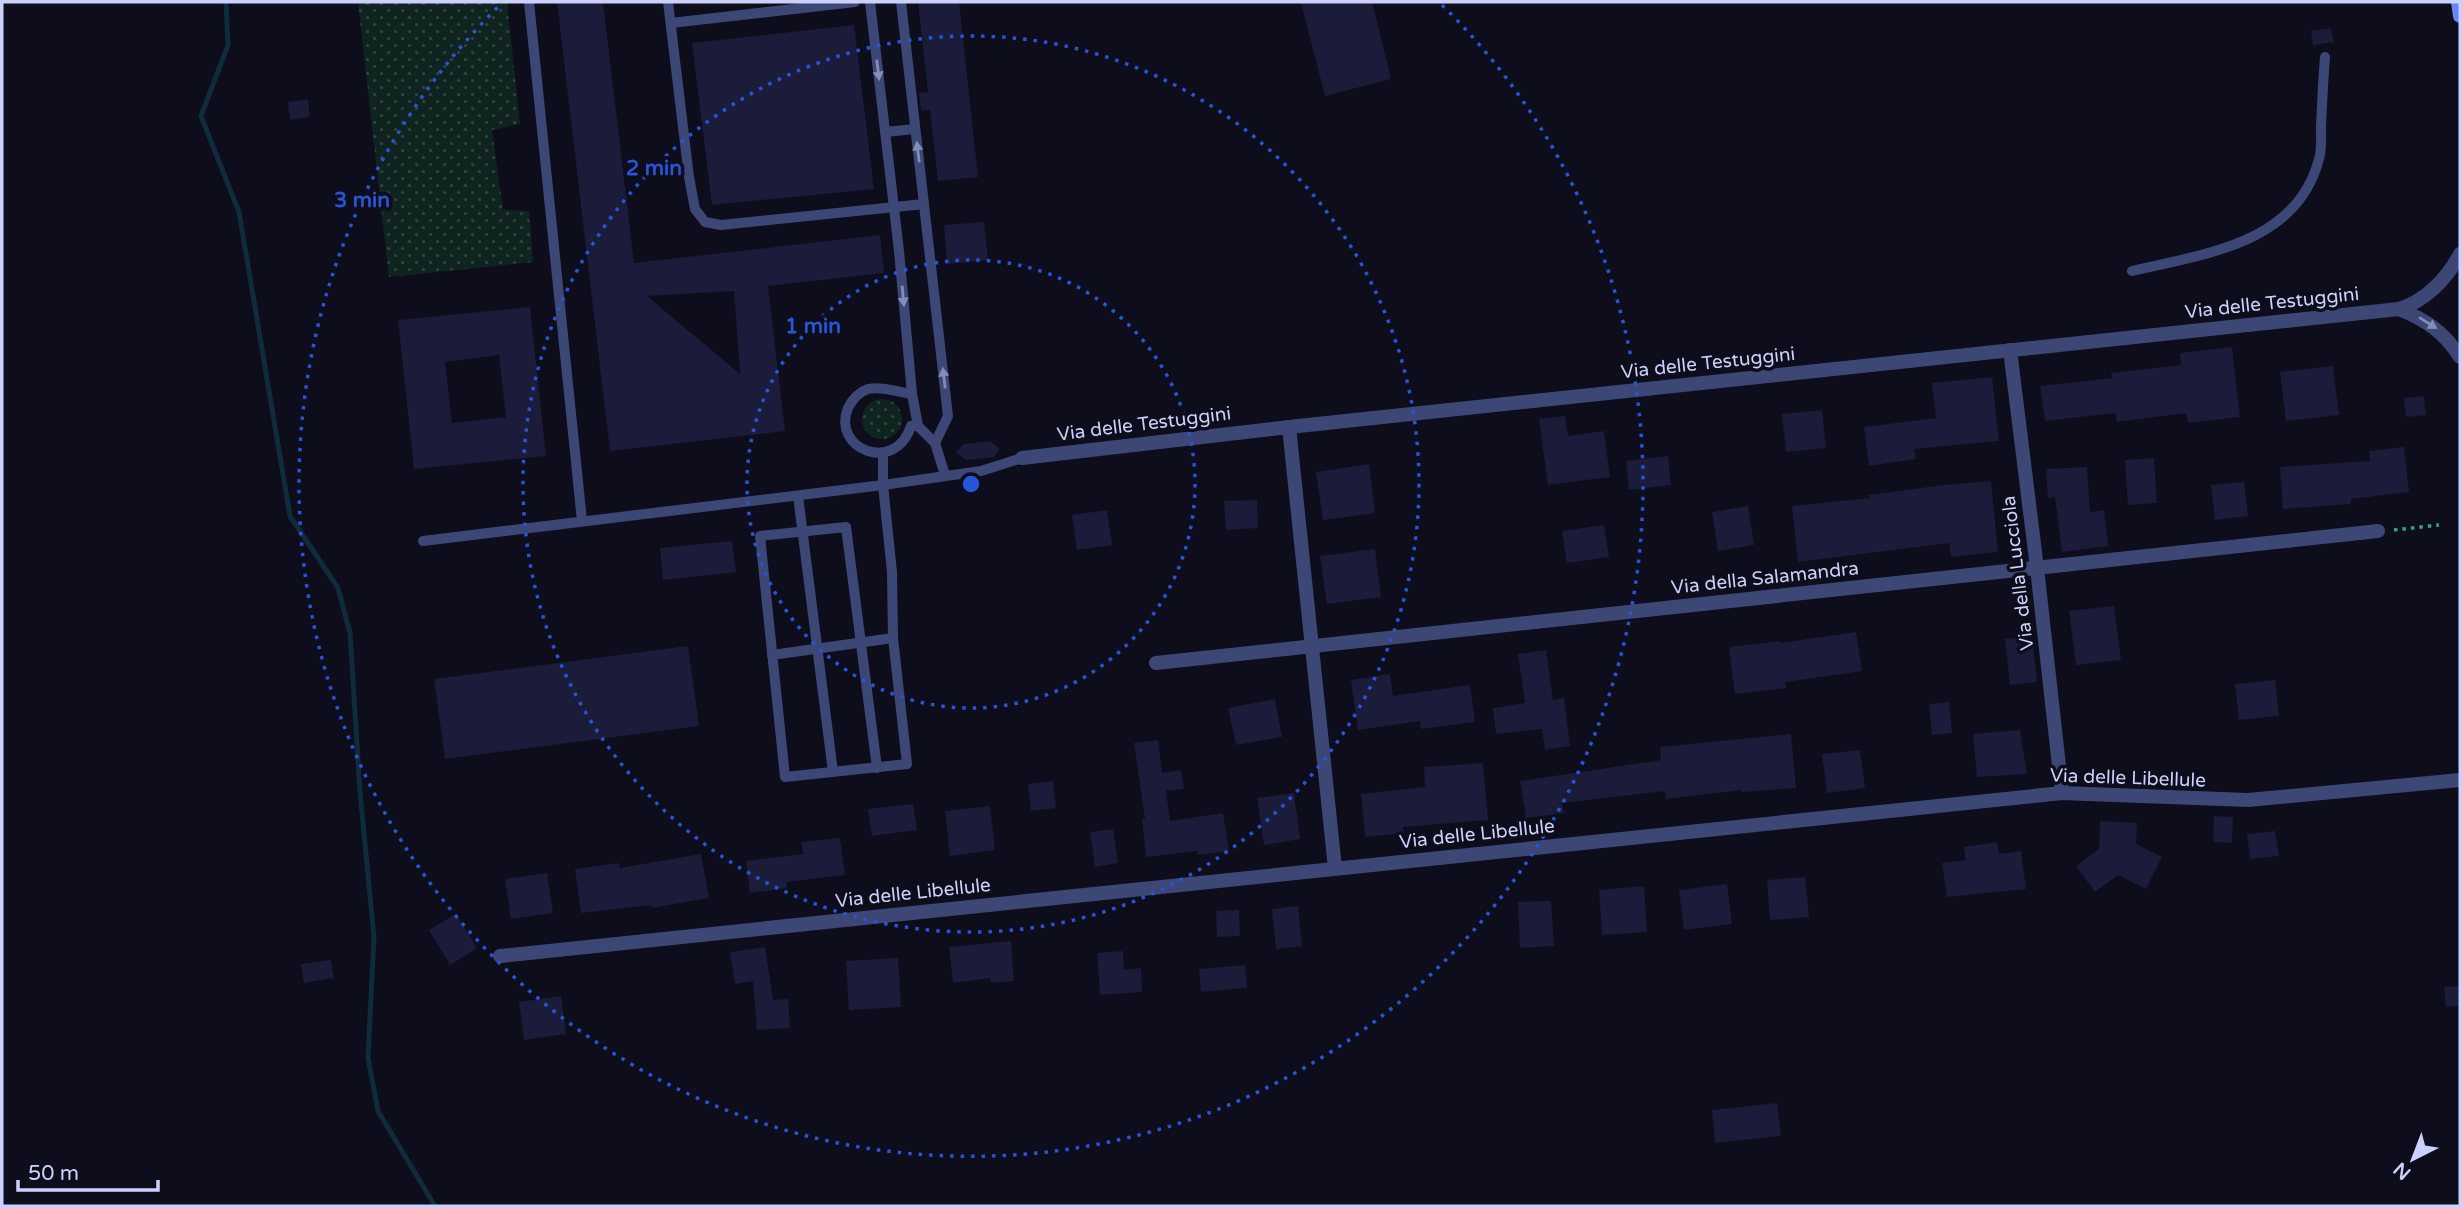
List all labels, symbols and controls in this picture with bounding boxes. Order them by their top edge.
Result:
one-way arrow [872,59,883,81]
one-way arrow [912,141,923,163]
text: 2 min [626,156,682,181]
text: 3 min [334,188,390,213]
street label: Via delle Testuggini [2184,283,2360,323]
one-way arrow [897,285,908,307]
text: 1 min [785,314,841,339]
one-way arrow [2418,317,2438,330]
street label: Via delle Testuggini [1620,343,1796,383]
one-way arrow [938,367,949,389]
street label: Via delle Testuggini [1056,402,1232,446]
centre of rings [959,472,983,496]
street label: Via della Lucciola [1998,494,2038,652]
street label: Via della Salamandra [1670,557,1860,599]
street label: Via delle Libellule [2050,764,2206,792]
street label: Via delle Libellule [1398,815,1556,853]
street label: Via delle Libellule [834,874,992,912]
north arrow [2378,1124,2448,1194]
scale bar [18,1148,158,1192]
text: N [2389,1158,2415,1184]
text: 50 m [28,1161,79,1186]

